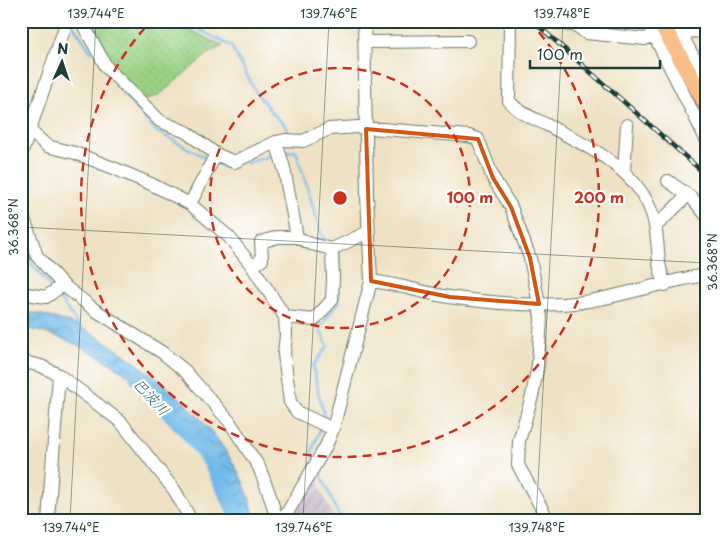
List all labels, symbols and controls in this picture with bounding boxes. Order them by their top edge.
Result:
text: 139.744°E [68,4,124,22]
text: 139.746°E [300,4,358,22]
text: 139.748°E [534,4,590,22]
north arrow [38,38,88,88]
text: N [57,38,69,59]
scale bar [530,38,660,70]
text: 100 m [537,42,583,65]
text: 100 m [447,185,493,208]
text: 200 m [574,185,624,208]
centre of rings [331,189,349,207]
text: 36.368°N [4,198,22,256]
text: 36.368°N [703,233,721,291]
water label: 巴波川 [128,372,176,420]
text: 139.744°E [43,518,99,536]
text: 139.746°E [275,518,333,536]
text: 139.748°E [509,518,565,536]

